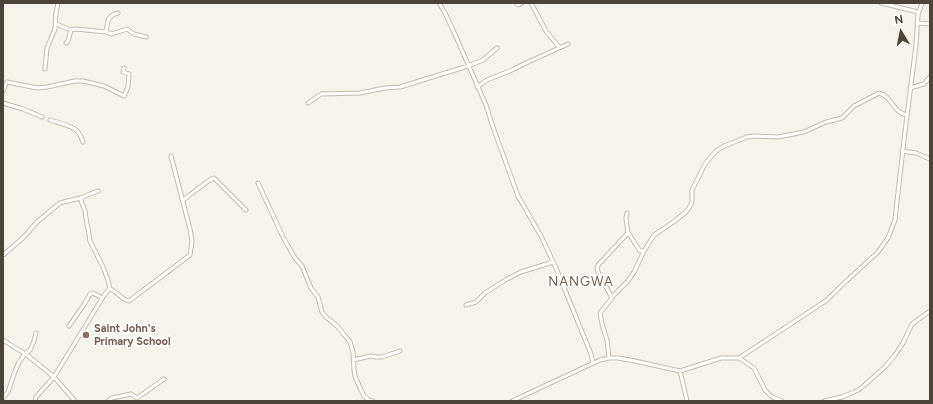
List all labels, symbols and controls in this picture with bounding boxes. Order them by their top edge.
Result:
north arrow [881,12,921,52]
text: N [893,13,904,27]
district label: NANGWA [548,274,614,290]
place label: Saint John's Primary School [94,322,171,348]
marker: Saint John's Primary School [81,330,91,340]

